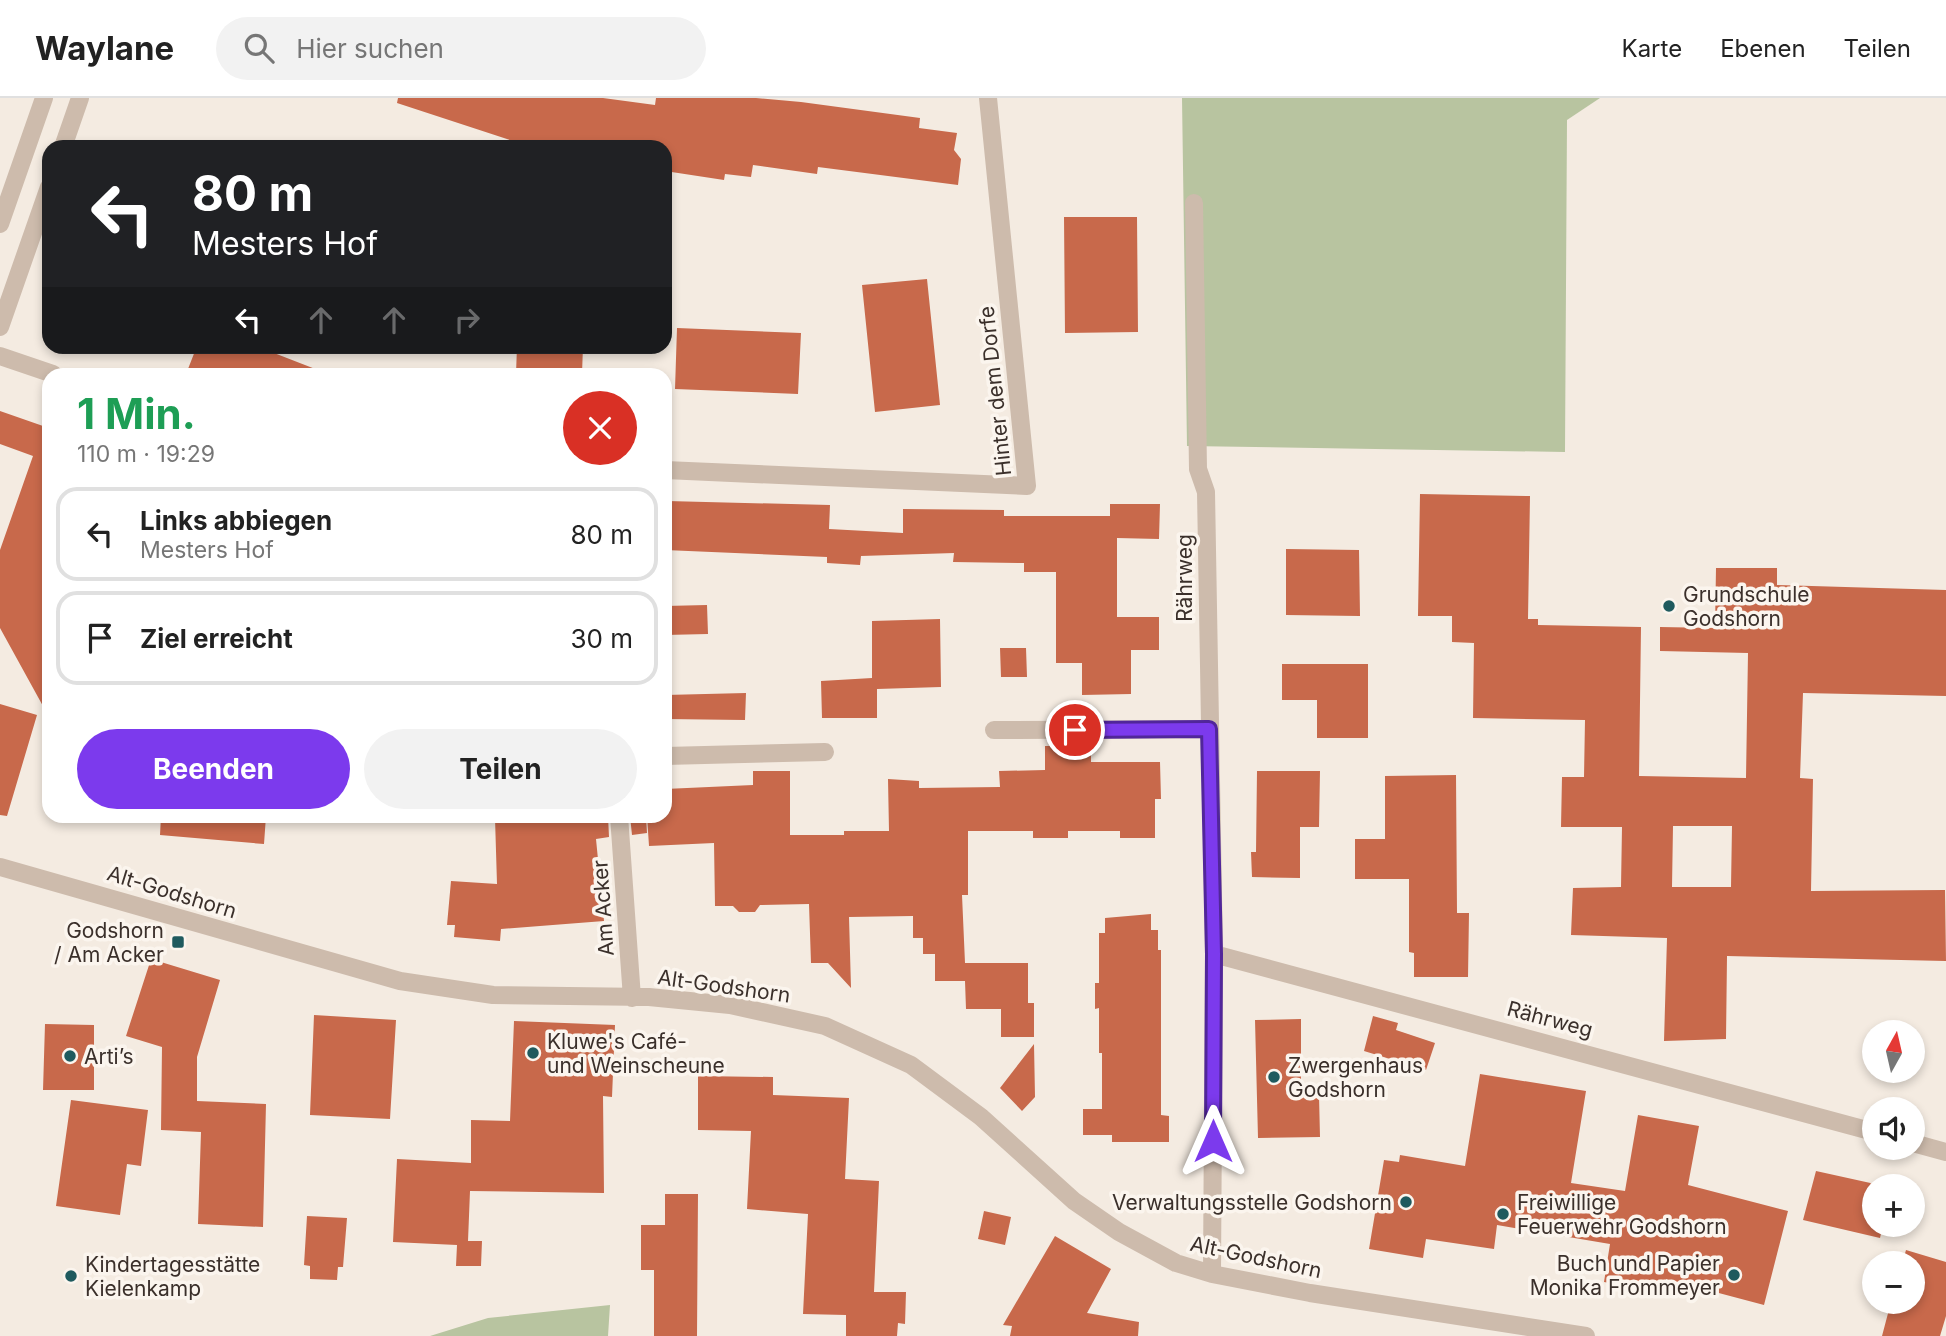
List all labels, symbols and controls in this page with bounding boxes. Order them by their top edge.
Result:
search box [216,17,706,80]
text: Waylane [35,28,174,68]
icon: search [240,29,278,67]
text: Hier suchen [296,33,444,64]
text: Karte [1622,34,1682,63]
text: Ebenen [1720,34,1806,63]
text: Teilen [1844,34,1911,63]
text: 80 m [192,164,313,223]
icon: left [77,168,168,259]
text: Mesters Hof [192,224,378,263]
icon: left [229,301,267,339]
icon: ahead [302,301,340,339]
icon: ahead [375,301,413,339]
icon: right [448,301,486,339]
street label: Hinter dem Dorfe [974,305,1016,477]
text: 1 Min. [77,388,196,439]
button: close [563,391,637,465]
text: 110 m · 19:29 [77,440,215,468]
text: Links abbiegen [140,505,332,536]
icon: left [81,515,119,553]
text: 80 m [570,519,633,550]
street label: Rährweg [1172,534,1197,622]
text: Mesters Hof [140,536,274,564]
place label: Grundschule Godshorn [1683,582,1810,631]
marker: Grundschule Godshorn [1661,598,1677,614]
icon: arrive [81,619,119,657]
text: Ziel erreicht [140,623,293,654]
text: 30 m [570,623,633,654]
pin [1045,700,1105,760]
icon: arrive [1056,711,1094,749]
button: Beenden [77,729,350,809]
button: Teilen [364,729,637,809]
street label: Am Acker [587,859,619,957]
street label: Alt-Godshorn [104,860,240,924]
place label: Godshorn / Am Acker [54,918,164,967]
marker: Godshorn / Am Acker [170,934,186,950]
street label: Alt-Godshorn [656,964,792,1008]
street label: Rährweg [1504,996,1596,1042]
north arrow [1862,1020,1925,1083]
map controls [1862,1020,1925,1314]
place label: Kluwe's Café- und Weinscheune [547,1029,725,1078]
place label: Arti’s [84,1044,134,1069]
marker: Kluwe's Café- und Weinscheune [525,1045,541,1061]
marker: Arti’s [62,1048,78,1064]
place label: Zwergenhaus Godshorn [1288,1053,1423,1102]
marker: Zwergenhaus Godshorn [1266,1069,1282,1085]
button: sound [1862,1097,1925,1160]
position arrow [1176,1104,1250,1178]
button: + [1862,1174,1925,1237]
place label: Verwaltungsstelle Godshorn [1112,1190,1392,1215]
place label: Freiwillige Feuerwehr Godshorn [1517,1190,1727,1239]
marker: Verwaltungsstelle Godshorn [1398,1194,1414,1210]
marker: Freiwillige Feuerwehr Godshorn [1495,1206,1511,1222]
street label: Alt-Godshorn [1188,1231,1324,1283]
place label: Buch und Papier Monika Frommeyer [1530,1251,1720,1300]
button: − [1862,1251,1925,1314]
place label: Kindertagesstätte Kielenkamp [85,1252,260,1301]
marker: Buch und Papier Monika Frommeyer [1726,1267,1742,1283]
marker: Kindertagesstätte Kielenkamp [63,1268,79,1284]

